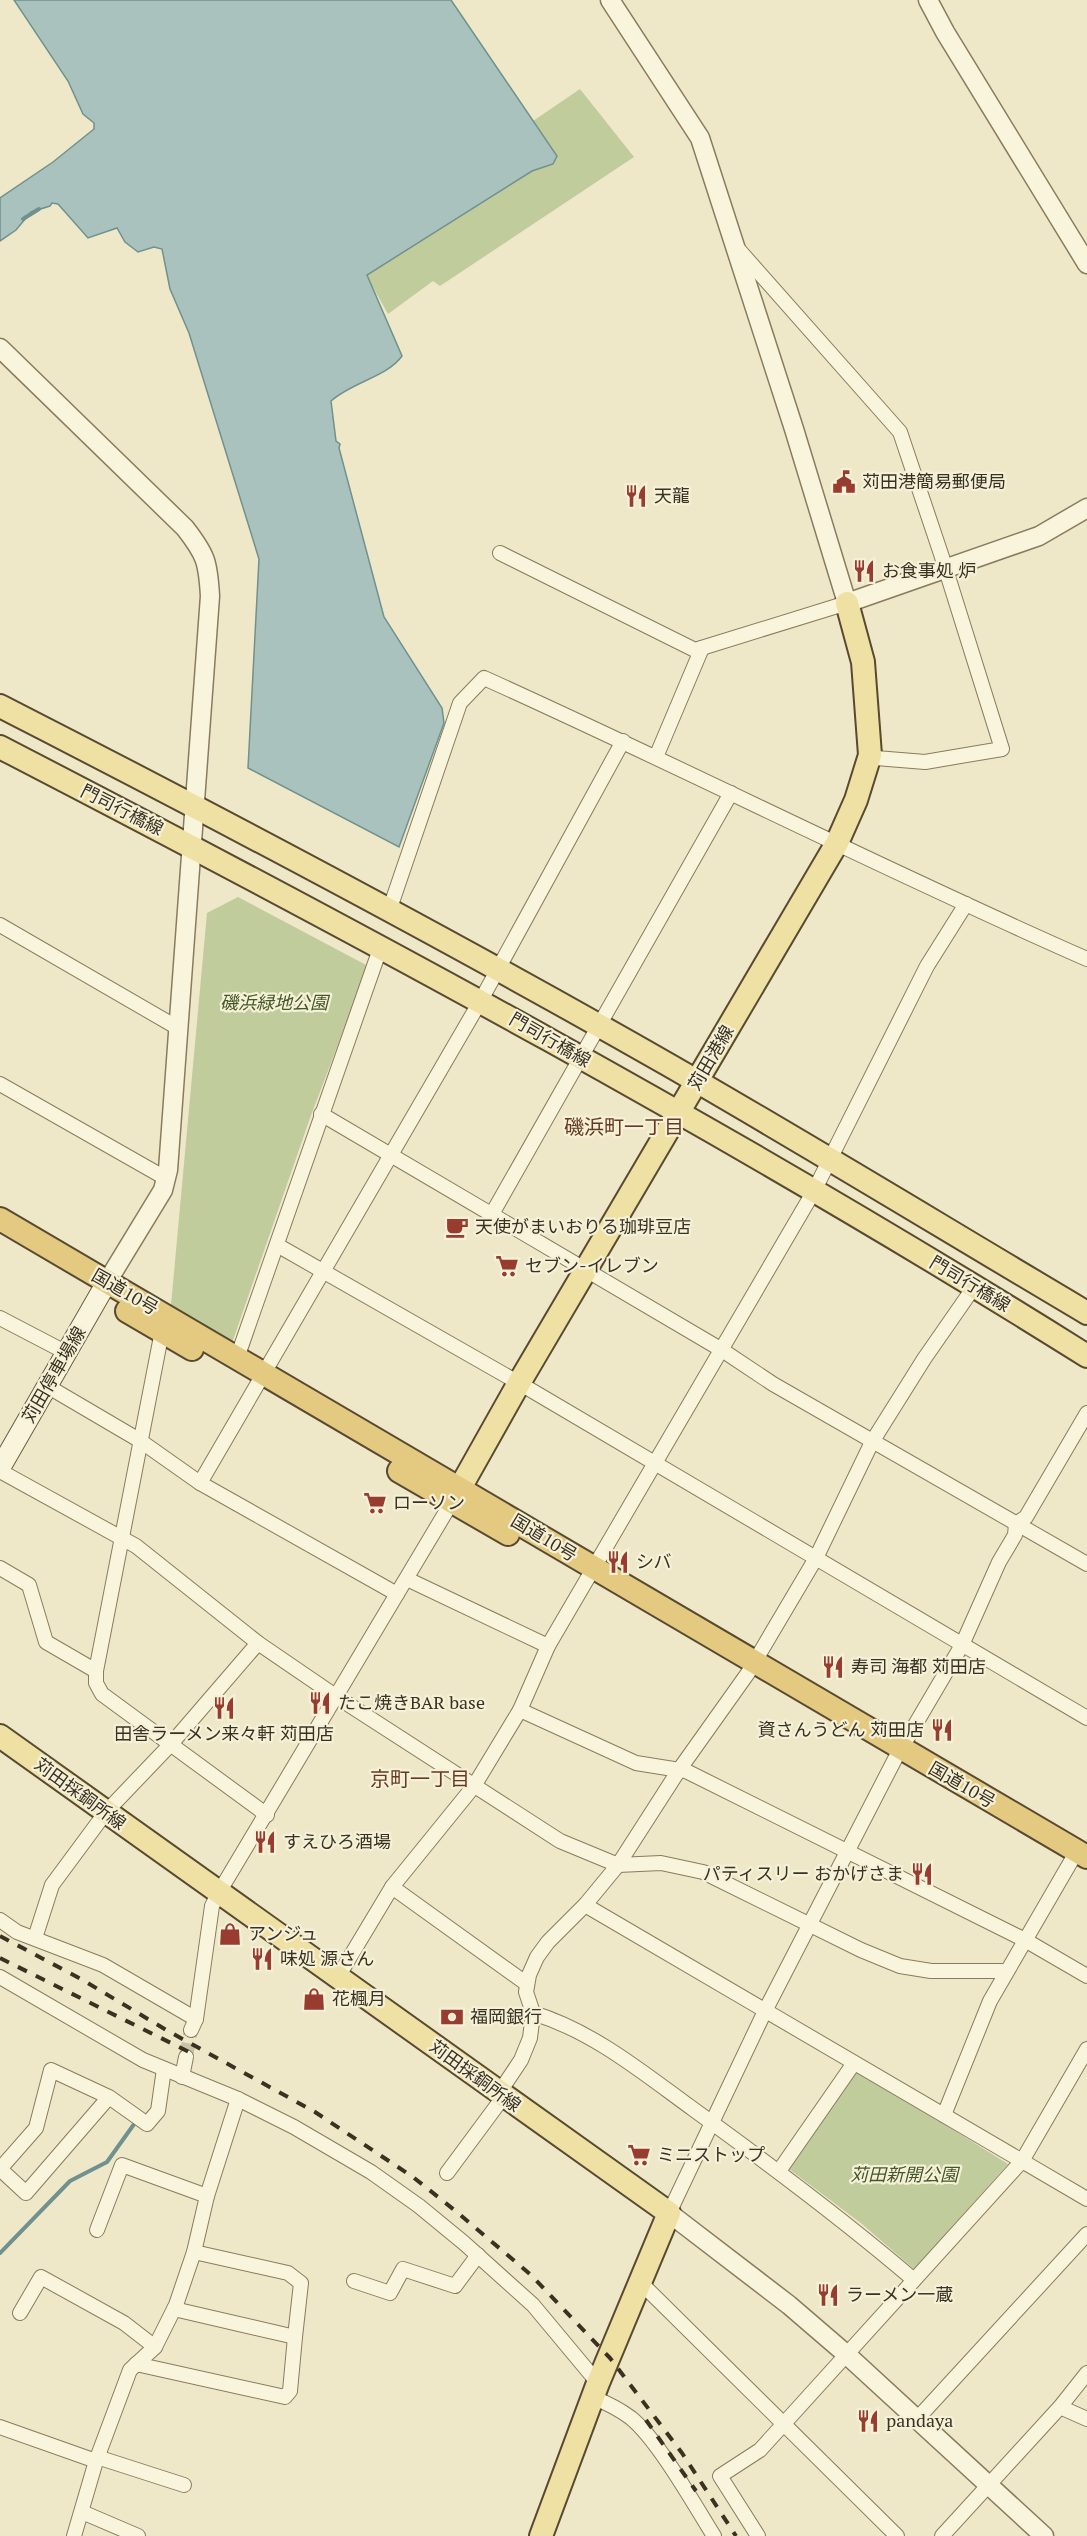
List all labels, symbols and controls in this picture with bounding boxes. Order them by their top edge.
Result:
public building icon: 苅田港簡易郵便局 [831,469,857,495]
place label: 苅田港簡易郵便局 [862,469,1006,493]
restaurant icon: 天龍 [623,483,649,509]
place label: 天龍 [654,483,690,507]
restaurant icon: お食事処 炉 [851,558,877,584]
place label: お食事処 炉 [882,558,976,582]
street label: 門司行橋線 [77,778,168,840]
park label: 磯浜緑地公園 [220,990,331,1014]
street label: 門司行橋線 [506,1006,595,1072]
street label: 苅田港線 [682,1020,739,1095]
district label: 磯浜町一丁目 [564,1113,684,1140]
cafe icon: 天使がまいおりる珈琲豆店 [444,1214,470,1240]
place label: 天使がまいおりる珈琲豆店 [475,1214,691,1238]
street label: 門司行橋線 [926,1250,1015,1317]
supermarket icon: セブン-イレブン [494,1253,520,1279]
place label: セブン-イレブン [525,1253,659,1277]
street label: 国道10号 [88,1262,163,1320]
street label: 苅田停車場線 [16,1322,91,1427]
supermarket icon: ローソン [362,1490,388,1516]
place label: ローソン [393,1490,465,1514]
street label: 国道10号 [507,1508,582,1566]
restaurant icon: シバ [605,1549,631,1575]
place label: シバ [636,1549,671,1573]
restaurant icon: 寿司 海都 苅田店 [820,1654,846,1680]
place label: 寿司 海都 苅田店 [851,1654,986,1678]
restaurant icon: たこ焼きBAR base [307,1690,333,1716]
place label: たこ焼きBAR base [338,1690,485,1714]
restaurant icon: 田舎ラーメン来々軒 苅田店 [211,1695,237,1721]
place label: 資さんうどん 苅田店 [758,1717,924,1741]
restaurant icon: 資さんうどん 苅田店 [929,1717,955,1743]
place label: 田舎ラーメン来々軒 苅田店 [114,1721,334,1745]
street label: 苅田採銅所線 [30,1752,131,1835]
street label: 国道10号 [925,1755,1000,1813]
district label: 京町一丁目 [370,1765,470,1792]
restaurant icon: すえひろ酒場 [252,1829,278,1855]
place label: すえひろ酒場 [283,1829,391,1853]
place label: パティスリー おかげさま [703,1861,904,1885]
restaurant icon: パティスリー おかげさま [909,1861,935,1887]
shop icon: アンジュ [217,1921,243,1947]
place label: アンジュ [248,1921,318,1945]
restaurant icon: 味処 源さん [249,1946,275,1972]
place label: 味処 源さん [280,1946,374,1970]
shop icon: 花楓月 [301,1986,327,2012]
place label: 花楓月 [332,1986,386,2010]
bank icon: 福岡銀行 [439,2004,465,2030]
place label: 福岡銀行 [470,2004,542,2028]
street label: 苅田採銅所線 [425,2034,526,2117]
supermarket icon: ミニストップ [626,2142,652,2168]
place label: ミニストップ [657,2142,765,2166]
park label: 苅田新開公園 [850,2162,961,2186]
restaurant icon: ラーメン一蔵 [815,2282,841,2308]
place label: ラーメン一蔵 [846,2282,953,2306]
restaurant icon: pandaya [855,2408,881,2434]
place label: pandaya [886,2408,953,2432]

